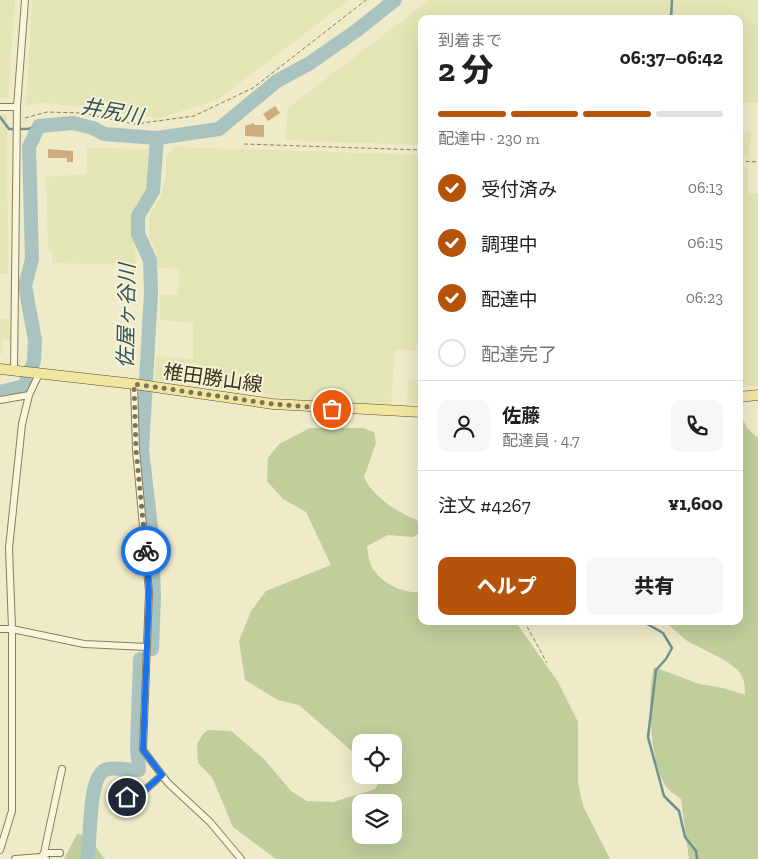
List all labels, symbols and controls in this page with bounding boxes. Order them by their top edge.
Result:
text: 到着まで [438,31,502,50]
text: 06:37–06:42 [620,46,723,69]
text: 2 分 [438,51,493,89]
water label: 井尻川 [79,93,147,129]
text: 配達中 · 230 m [438,129,540,148]
icon: check [438,174,466,202]
text: 受付済み [481,178,557,201]
text: 06:13 [688,178,723,197]
icon: check [438,229,466,257]
text: 調理中 [481,233,538,256]
text: 06:15 [687,233,723,252]
water label: 佐屋ヶ谷川 [113,261,139,369]
icon: check [438,284,466,312]
text: 配達中 [481,288,538,311]
text: 06:23 [686,288,723,307]
text: 配達完了 [481,343,557,366]
street label: 椎田勝山線 [162,359,264,397]
pin [311,388,353,430]
icon: bag [318,395,346,423]
button: person [438,400,490,452]
button: phone [671,400,723,452]
text: 佐藤 [502,404,540,427]
text: 配達員 · 4.7 [502,431,580,450]
text: ¥1,600 [668,492,723,515]
text: 注文 #4267 [438,494,531,517]
courier [121,526,171,576]
icon: bike [132,537,160,565]
button: ヘルプ [438,557,576,615]
button: 共有 [586,557,723,615]
map controls [352,734,402,844]
button: locate [352,734,402,784]
pin [106,776,148,818]
icon: home [113,783,141,811]
button: layers [352,794,402,844]

